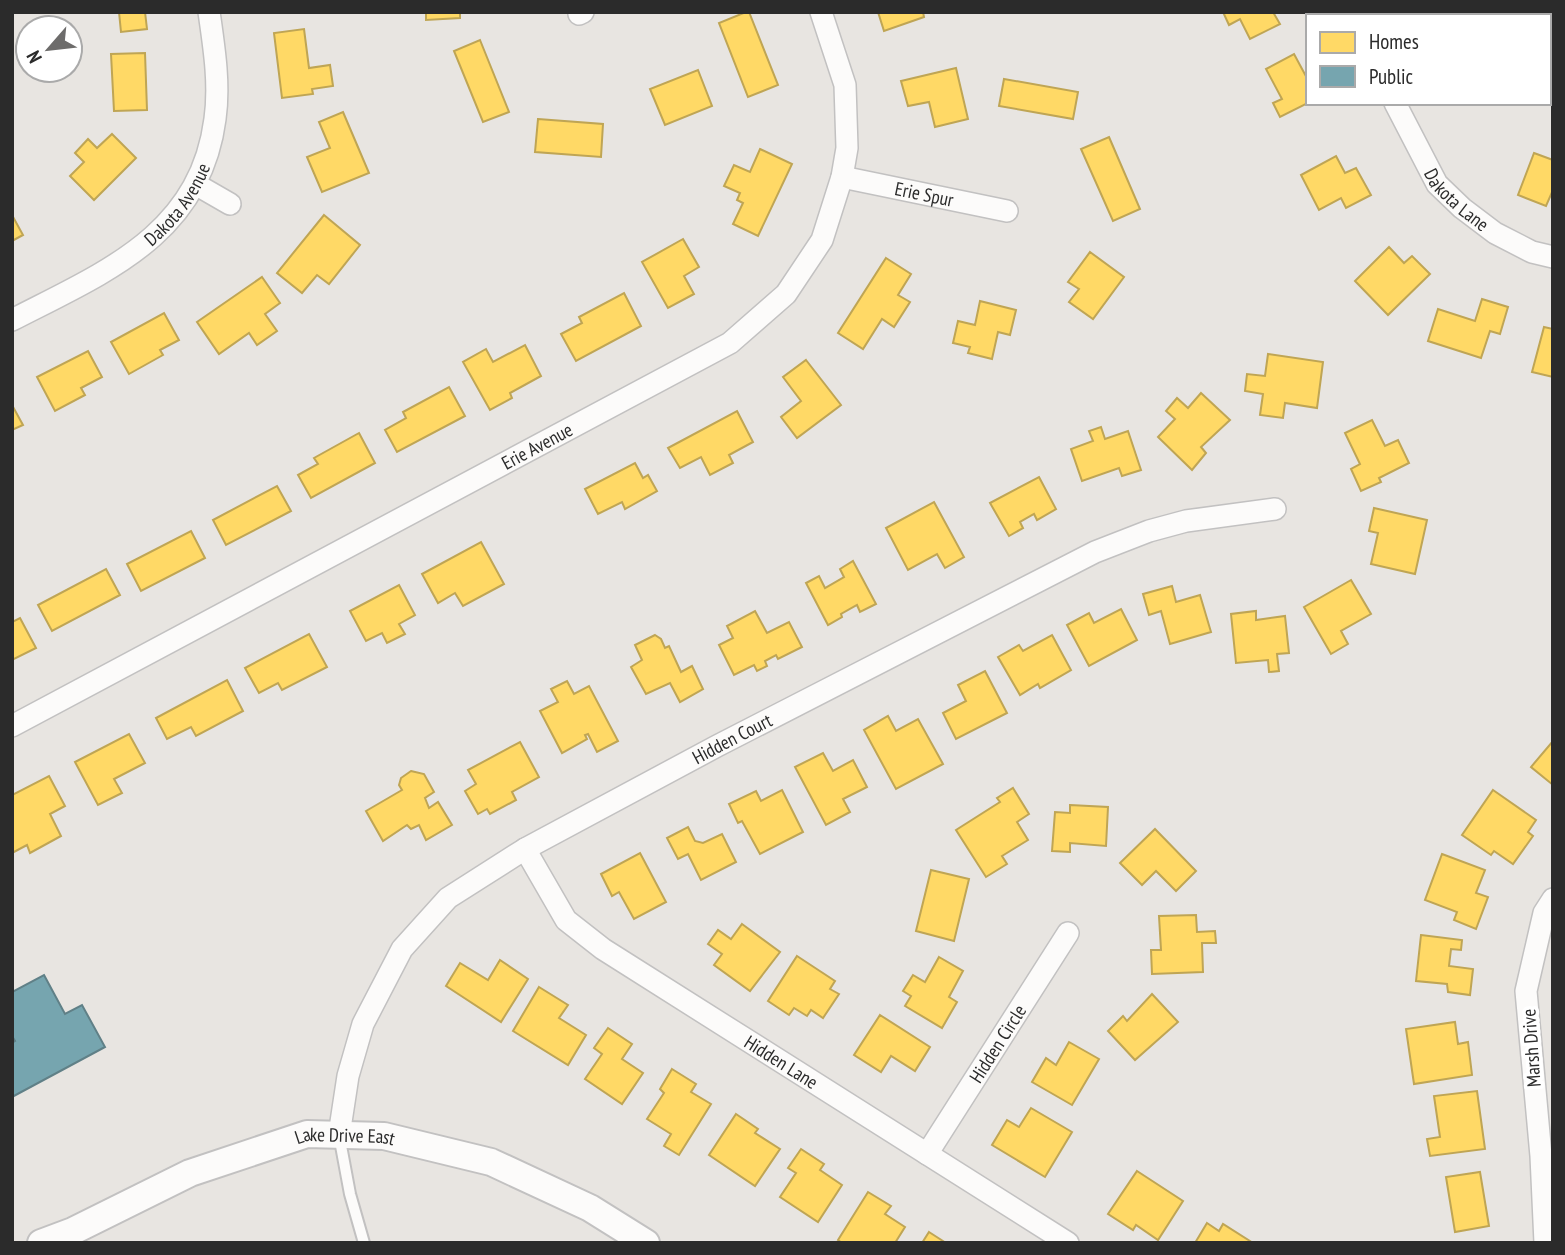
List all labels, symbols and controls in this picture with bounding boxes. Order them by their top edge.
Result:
north arrow [14,14,84,84]
legend [1306,14,1551,105]
text: Homes [1369,28,1419,55]
text: N [21,47,47,67]
text: Public [1369,63,1414,90]
street label: Dakota Avenue [139,160,215,251]
street label: Dakota Lane [1419,164,1494,236]
street label: Erie Spur [893,176,956,212]
street label: Erie Avenue [497,417,577,475]
street label: Hidden Court [688,708,777,769]
street label: Hidden Circle [964,1000,1031,1087]
street label: Marsh Drive [1516,1008,1546,1088]
street label: Hidden Lane [740,1030,823,1094]
street label: Lake Drive East [292,1122,398,1150]

